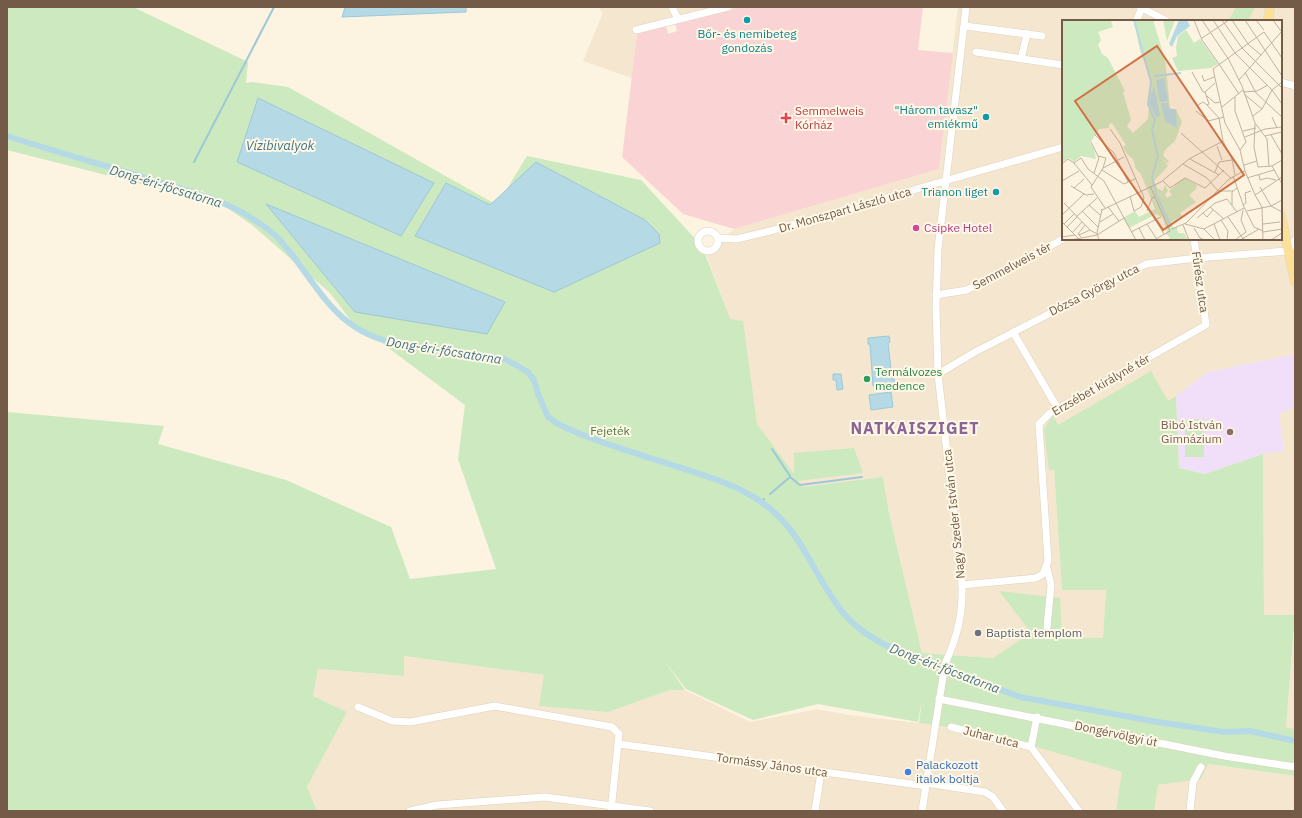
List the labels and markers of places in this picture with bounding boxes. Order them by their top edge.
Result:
marker: Bőr- és nemibeteg gondozás [742,15,752,25]
place label: Bőr- és nemibeteg gondozás [697,26,797,55]
place label: "Három tavasz" emlékmű [895,102,978,131]
place label: Semmelweis Kórház [795,103,864,132]
marker: Semmelweis Kórház [780,112,792,124]
marker: "Három tavasz" emlékmű [981,112,991,122]
place label: Trianon liget [921,184,988,199]
marker: Trianon liget [991,187,1001,197]
place label: Csipke Hotel [924,220,992,235]
marker: Csipke Hotel [911,223,921,233]
place label: Termálvozes medence [875,364,943,393]
marker: Termálvozes medence [862,374,872,384]
place label: Bibó István Gimnázium [1161,417,1222,446]
marker: Bibó István Gimnázium [1225,427,1235,437]
place label: Baptista templom [986,625,1082,640]
marker: Baptista templom [973,628,983,638]
place label: Palackozott italok boltja [916,757,980,786]
marker: Palackozott italok boltja [903,767,913,777]

